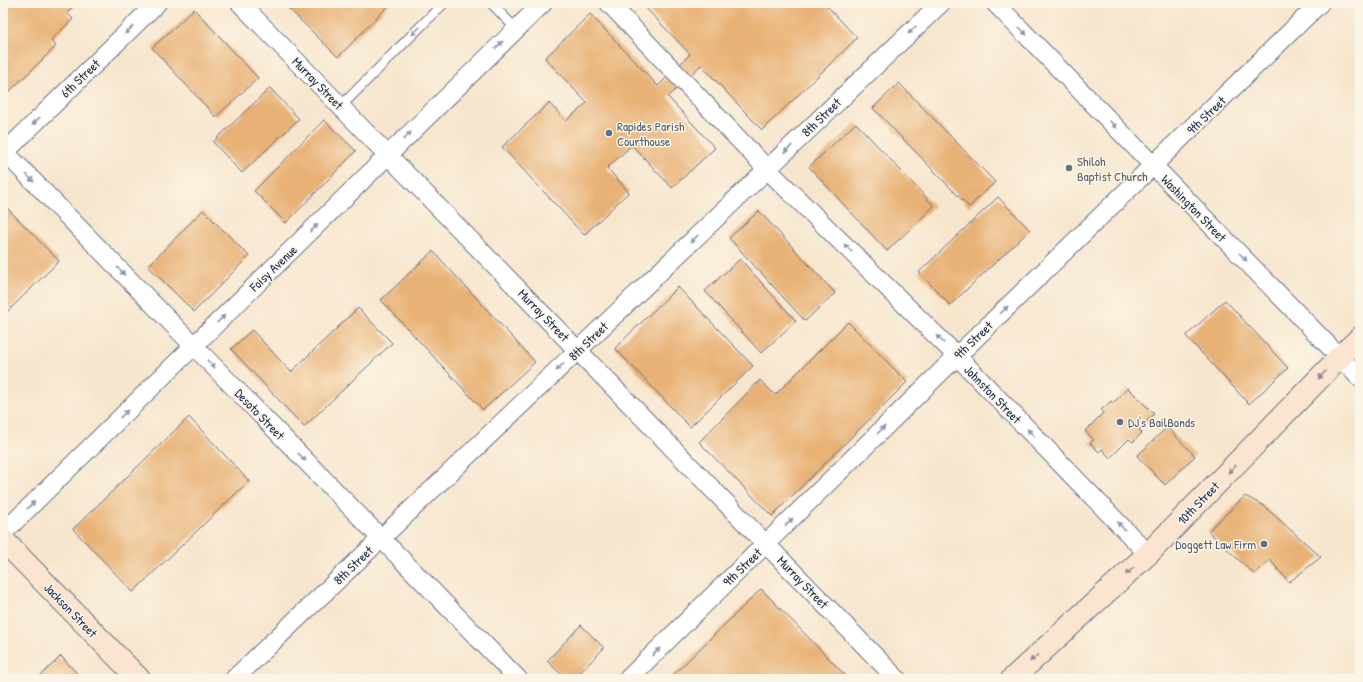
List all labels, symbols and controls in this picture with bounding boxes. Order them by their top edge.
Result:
one-way arrow [124,25,134,35]
one-way arrow [907,25,917,35]
one-way arrow [411,26,421,36]
one-way arrow [1018,26,1027,36]
one-way arrow [494,41,504,50]
street label: Murray Street [288,53,348,114]
street label: 6th Street [56,54,104,101]
street label: 9th Street [1182,92,1230,138]
street label: 8th Street [797,93,845,140]
one-way arrow [31,116,41,126]
place label: Rapides Parish Courthouse [617,117,685,150]
one-way arrow [1108,119,1118,129]
marker: Rapides Parish Courthouse [604,128,614,138]
one-way arrow [402,132,412,141]
one-way arrow [783,144,793,154]
place label: Shiloh Baptist Church [1077,152,1148,185]
marker: Shiloh Baptist Church [1064,163,1074,173]
street label: Washington Street [1157,170,1231,246]
one-way arrow [25,173,35,183]
one-way arrow [309,223,319,232]
one-way arrow [689,234,699,244]
street label: Foisy Avenue [245,241,301,296]
one-way arrow [843,243,853,253]
one-way arrow [1238,252,1248,262]
one-way arrow [116,266,126,276]
street label: Murray Street [514,285,574,346]
one-way arrow [999,305,1009,315]
one-way arrow [216,314,226,323]
street label: 8th Street [564,317,612,364]
street label: 9th Street [949,317,997,363]
one-way arrow [935,334,945,344]
one-way arrow [206,359,216,369]
street label: Johnston Street [960,361,1026,428]
one-way arrow [555,363,565,372]
one-way arrow [1317,370,1327,380]
street label: Desoto Street [231,385,289,444]
one-way arrow [119,409,129,419]
place label: DJ's BailBonds [1128,413,1195,431]
marker: DJ's BailBonds [1115,417,1125,427]
one-way arrow [876,425,886,435]
one-way arrow [1026,428,1036,438]
one-way arrow [297,452,307,462]
one-way arrow [1228,464,1237,473]
street label: 10th Street [1173,477,1224,529]
one-way arrow [26,501,36,510]
one-way arrow [784,517,793,527]
one-way arrow [1116,521,1126,531]
place label: Doggett Law Firm [1175,535,1256,553]
marker: Doggett Law Firm [1259,539,1269,549]
street label: 8th Street [329,541,377,588]
street label: 9th Street [718,544,766,590]
street label: Murray Street [773,552,833,613]
one-way arrow [1125,566,1135,575]
street label: Jackson Street [40,579,102,642]
one-way arrow [651,647,661,657]
one-way arrow [1029,654,1039,663]

